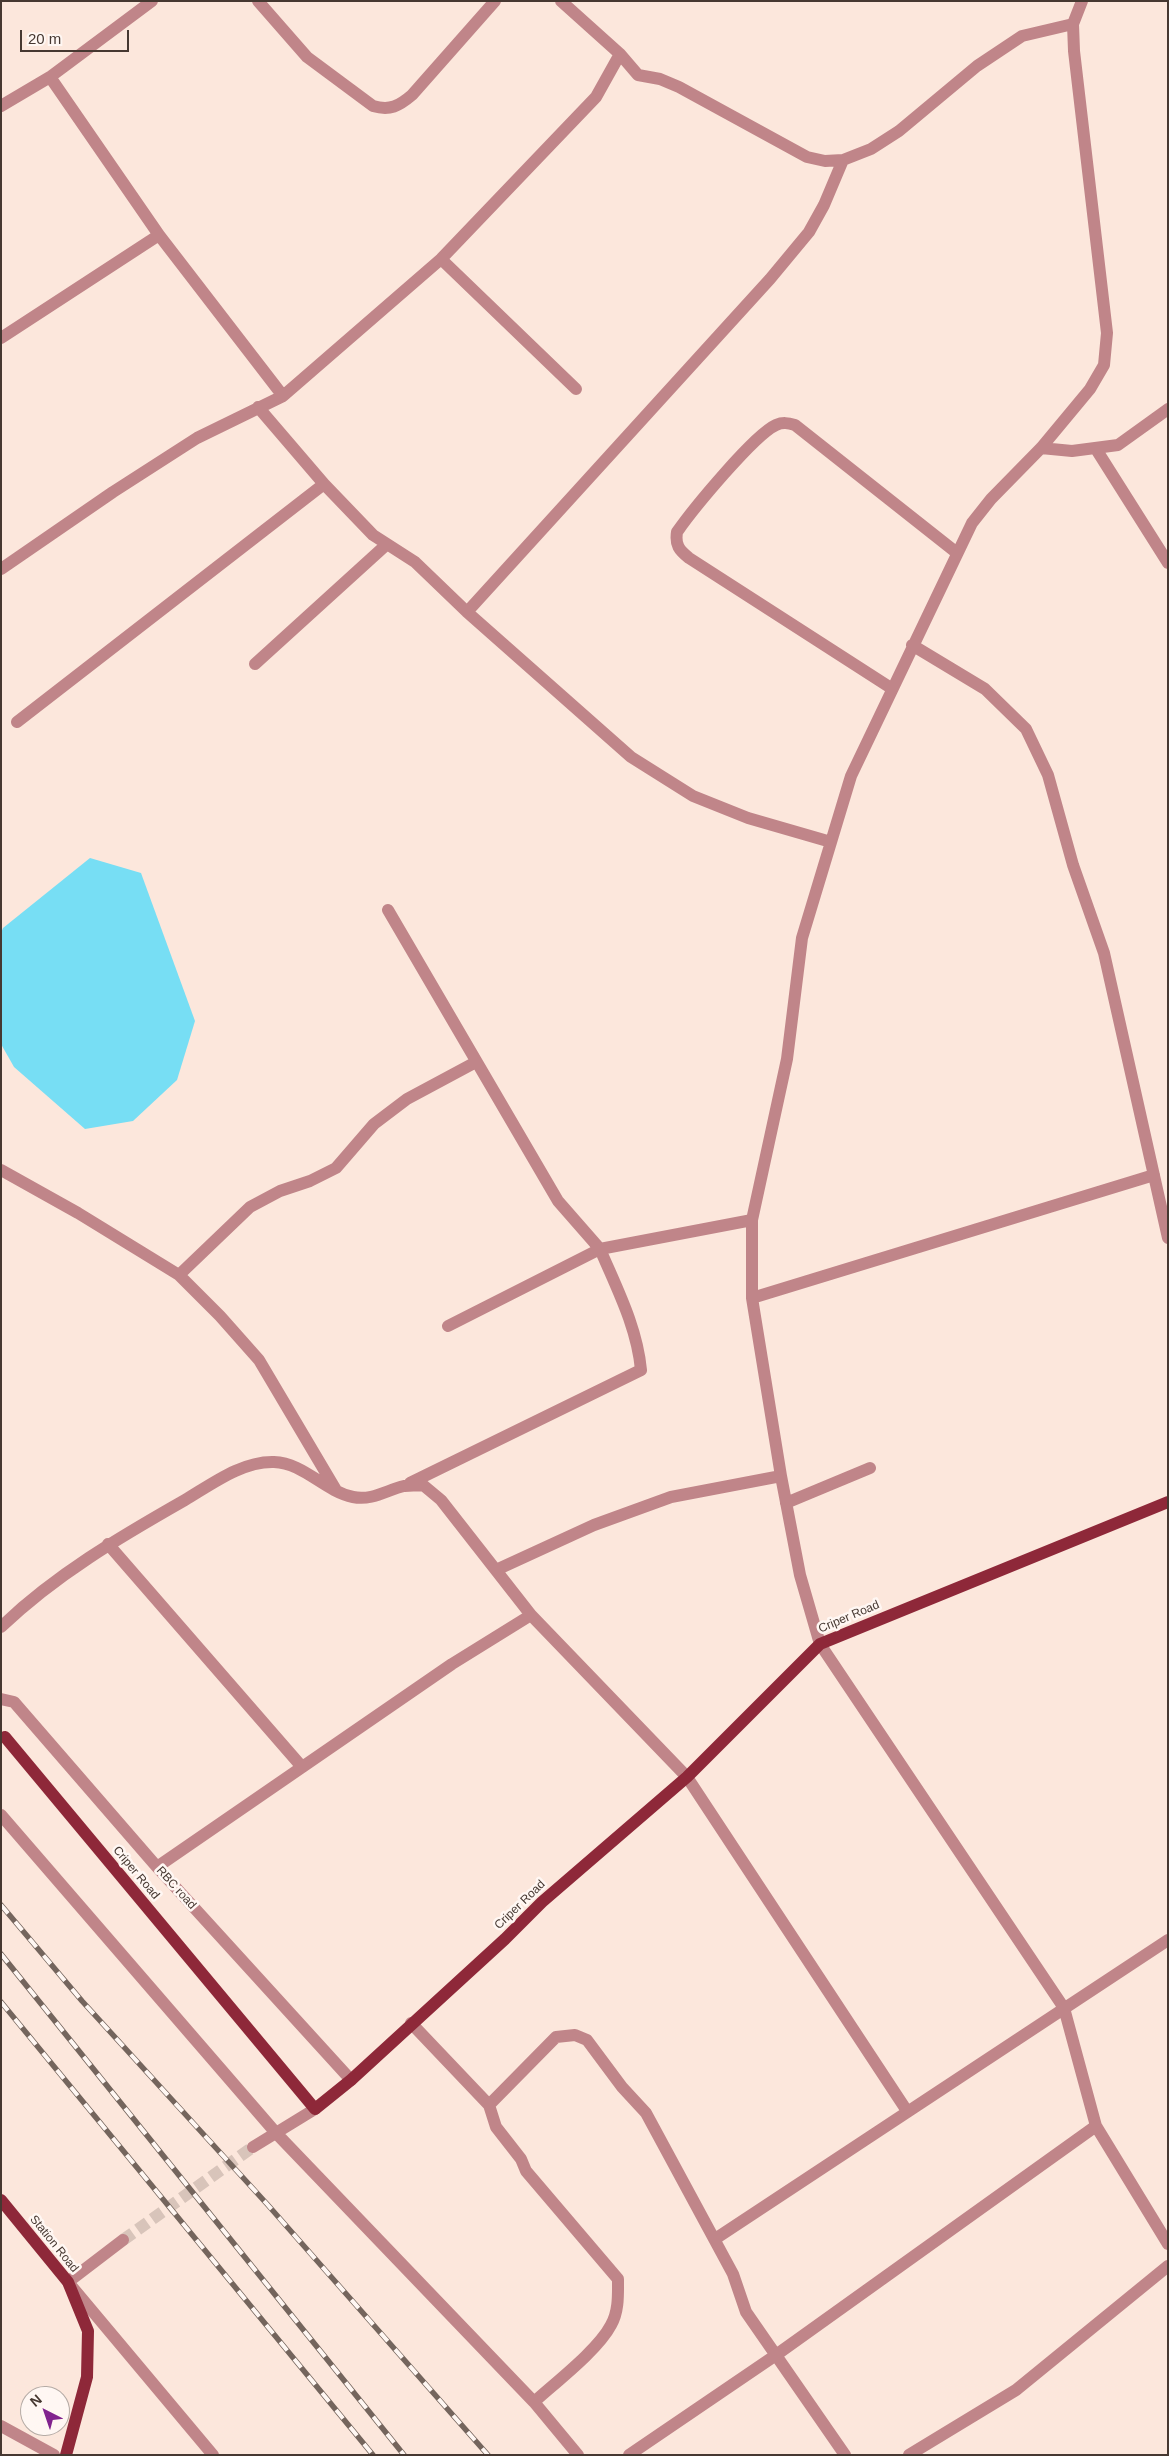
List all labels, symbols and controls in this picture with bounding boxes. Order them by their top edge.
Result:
scale bar [22,20,131,52]
text: 20 m [28,30,61,47]
street label: Criper Road [816,1598,882,1636]
street label: Criper Road [110,1844,162,1902]
street label: RBC road [153,1864,199,1912]
street label: Criper Road [492,1877,548,1933]
street label: Station Road [27,2213,81,2275]
north arrow [20,2386,70,2436]
text: N [27,2391,45,2410]

